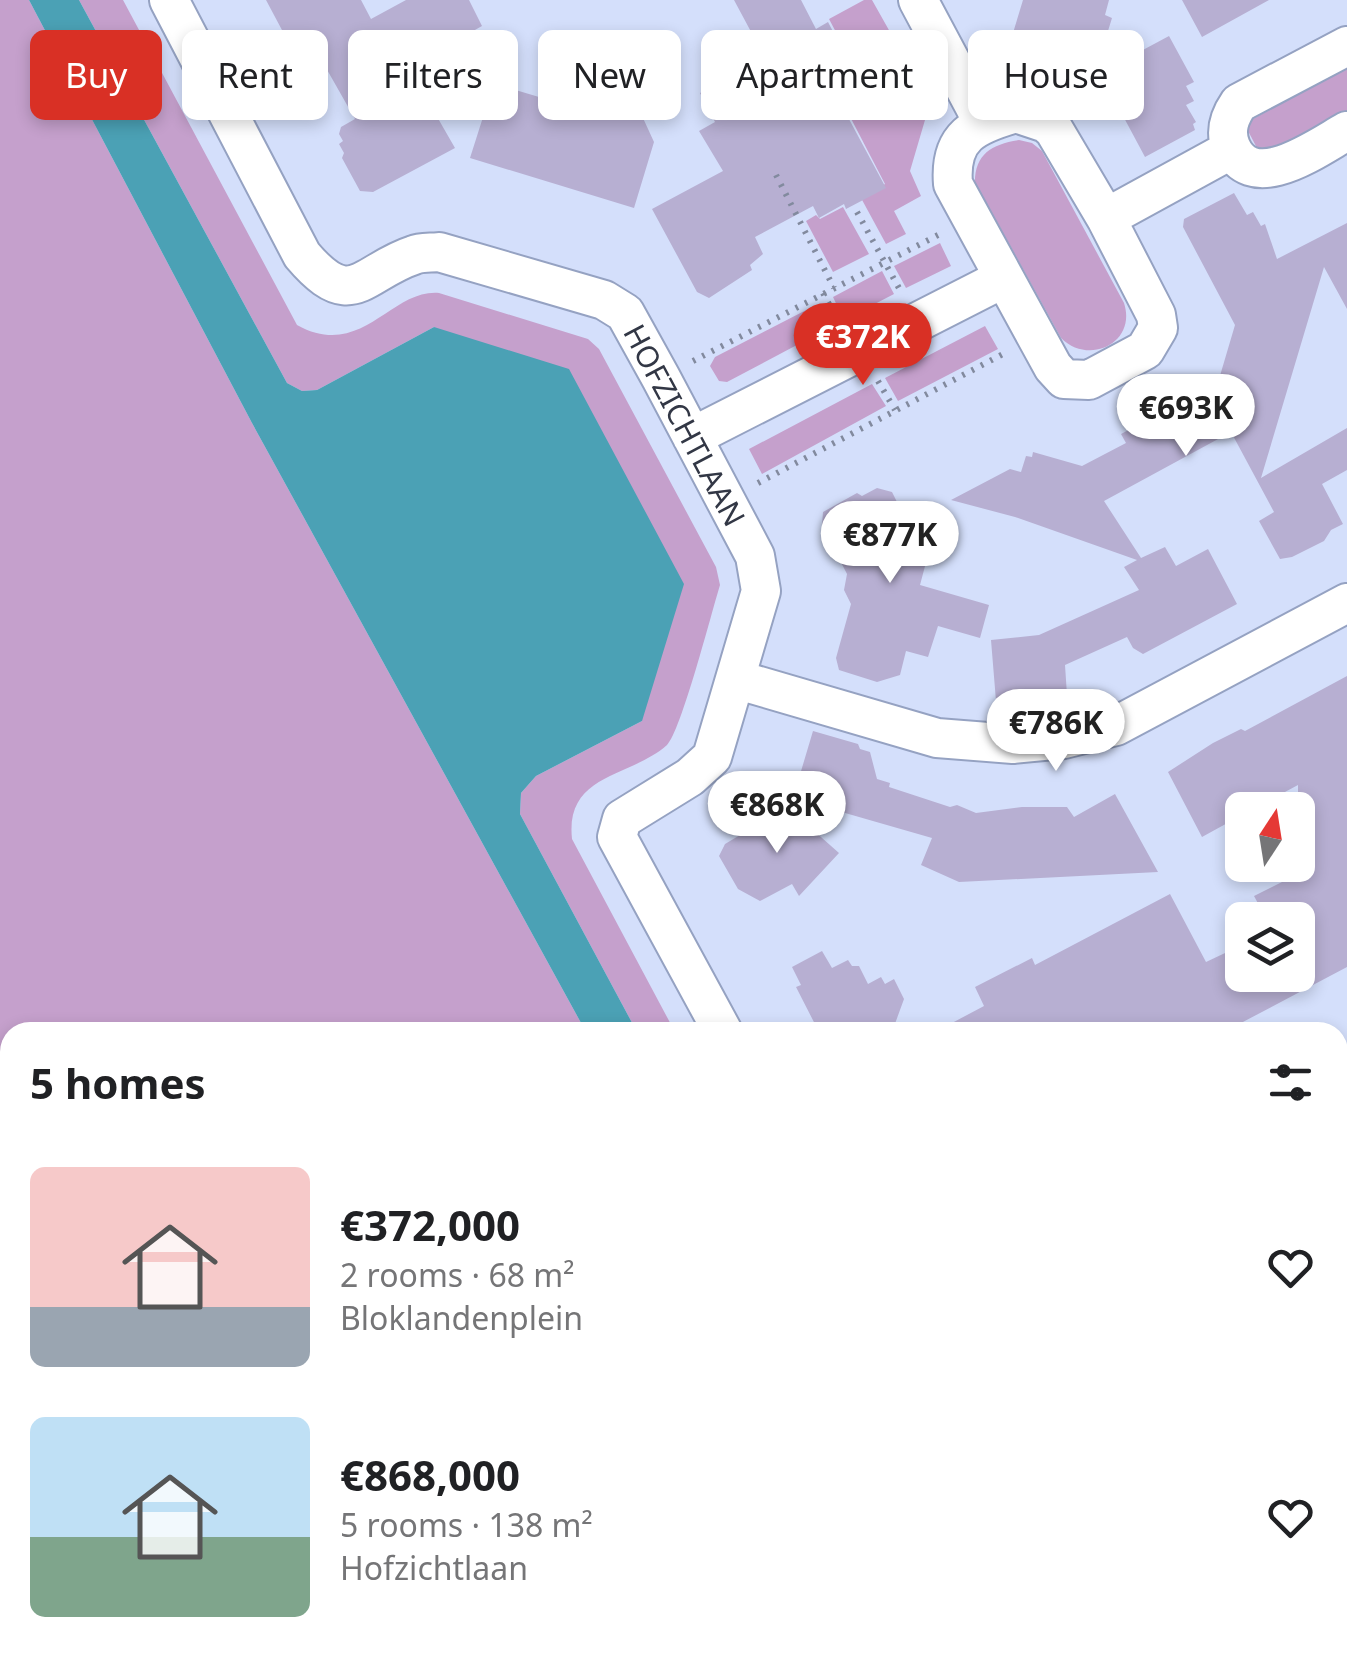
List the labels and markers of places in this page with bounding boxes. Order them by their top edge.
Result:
pin: €372K [793,303,933,388]
pin: €693K [1116,374,1256,459]
pin: €877K [820,501,960,586]
pin: €786K [986,689,1126,774]
pin: €868K [707,771,847,856]

